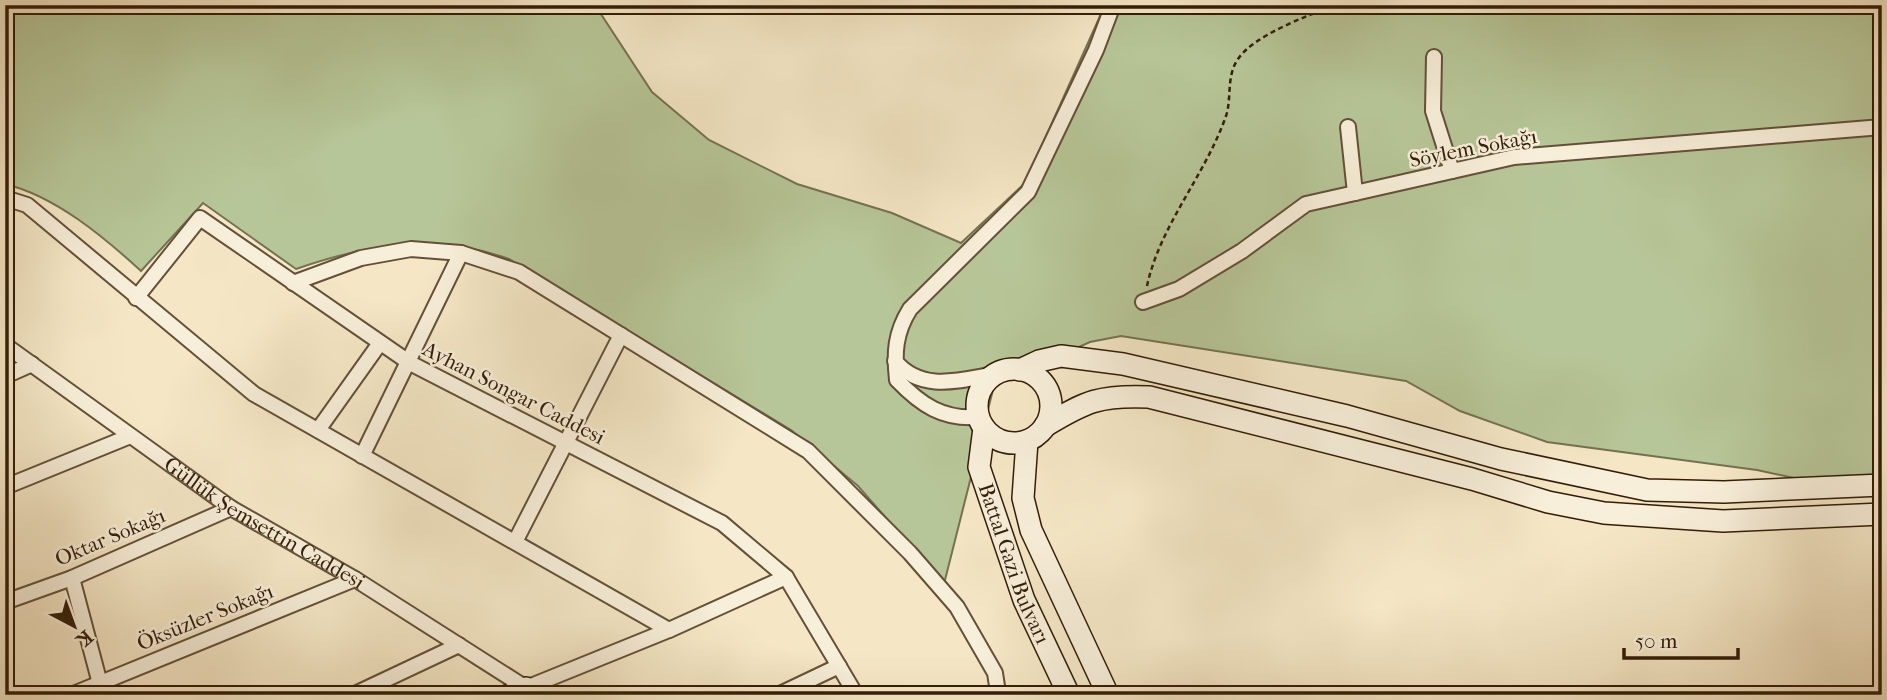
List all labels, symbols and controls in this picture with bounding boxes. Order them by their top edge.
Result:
street label: Söylem Sokağı [1407,124,1539,172]
street label: Ayhan Songar Caddesi [418,336,609,449]
street label: Güllük Şemsettin Caddesi [160,452,369,594]
street label: Battal Gazi Bulvarı [973,480,1055,648]
street label: Oktar Sokağı [51,503,169,571]
street label: Öksüzler Sokağı [133,579,277,655]
north arrow [38,592,108,662]
scale bar [1624,616,1738,660]
text: K [71,625,97,652]
text: 50 m [1635,629,1678,653]

